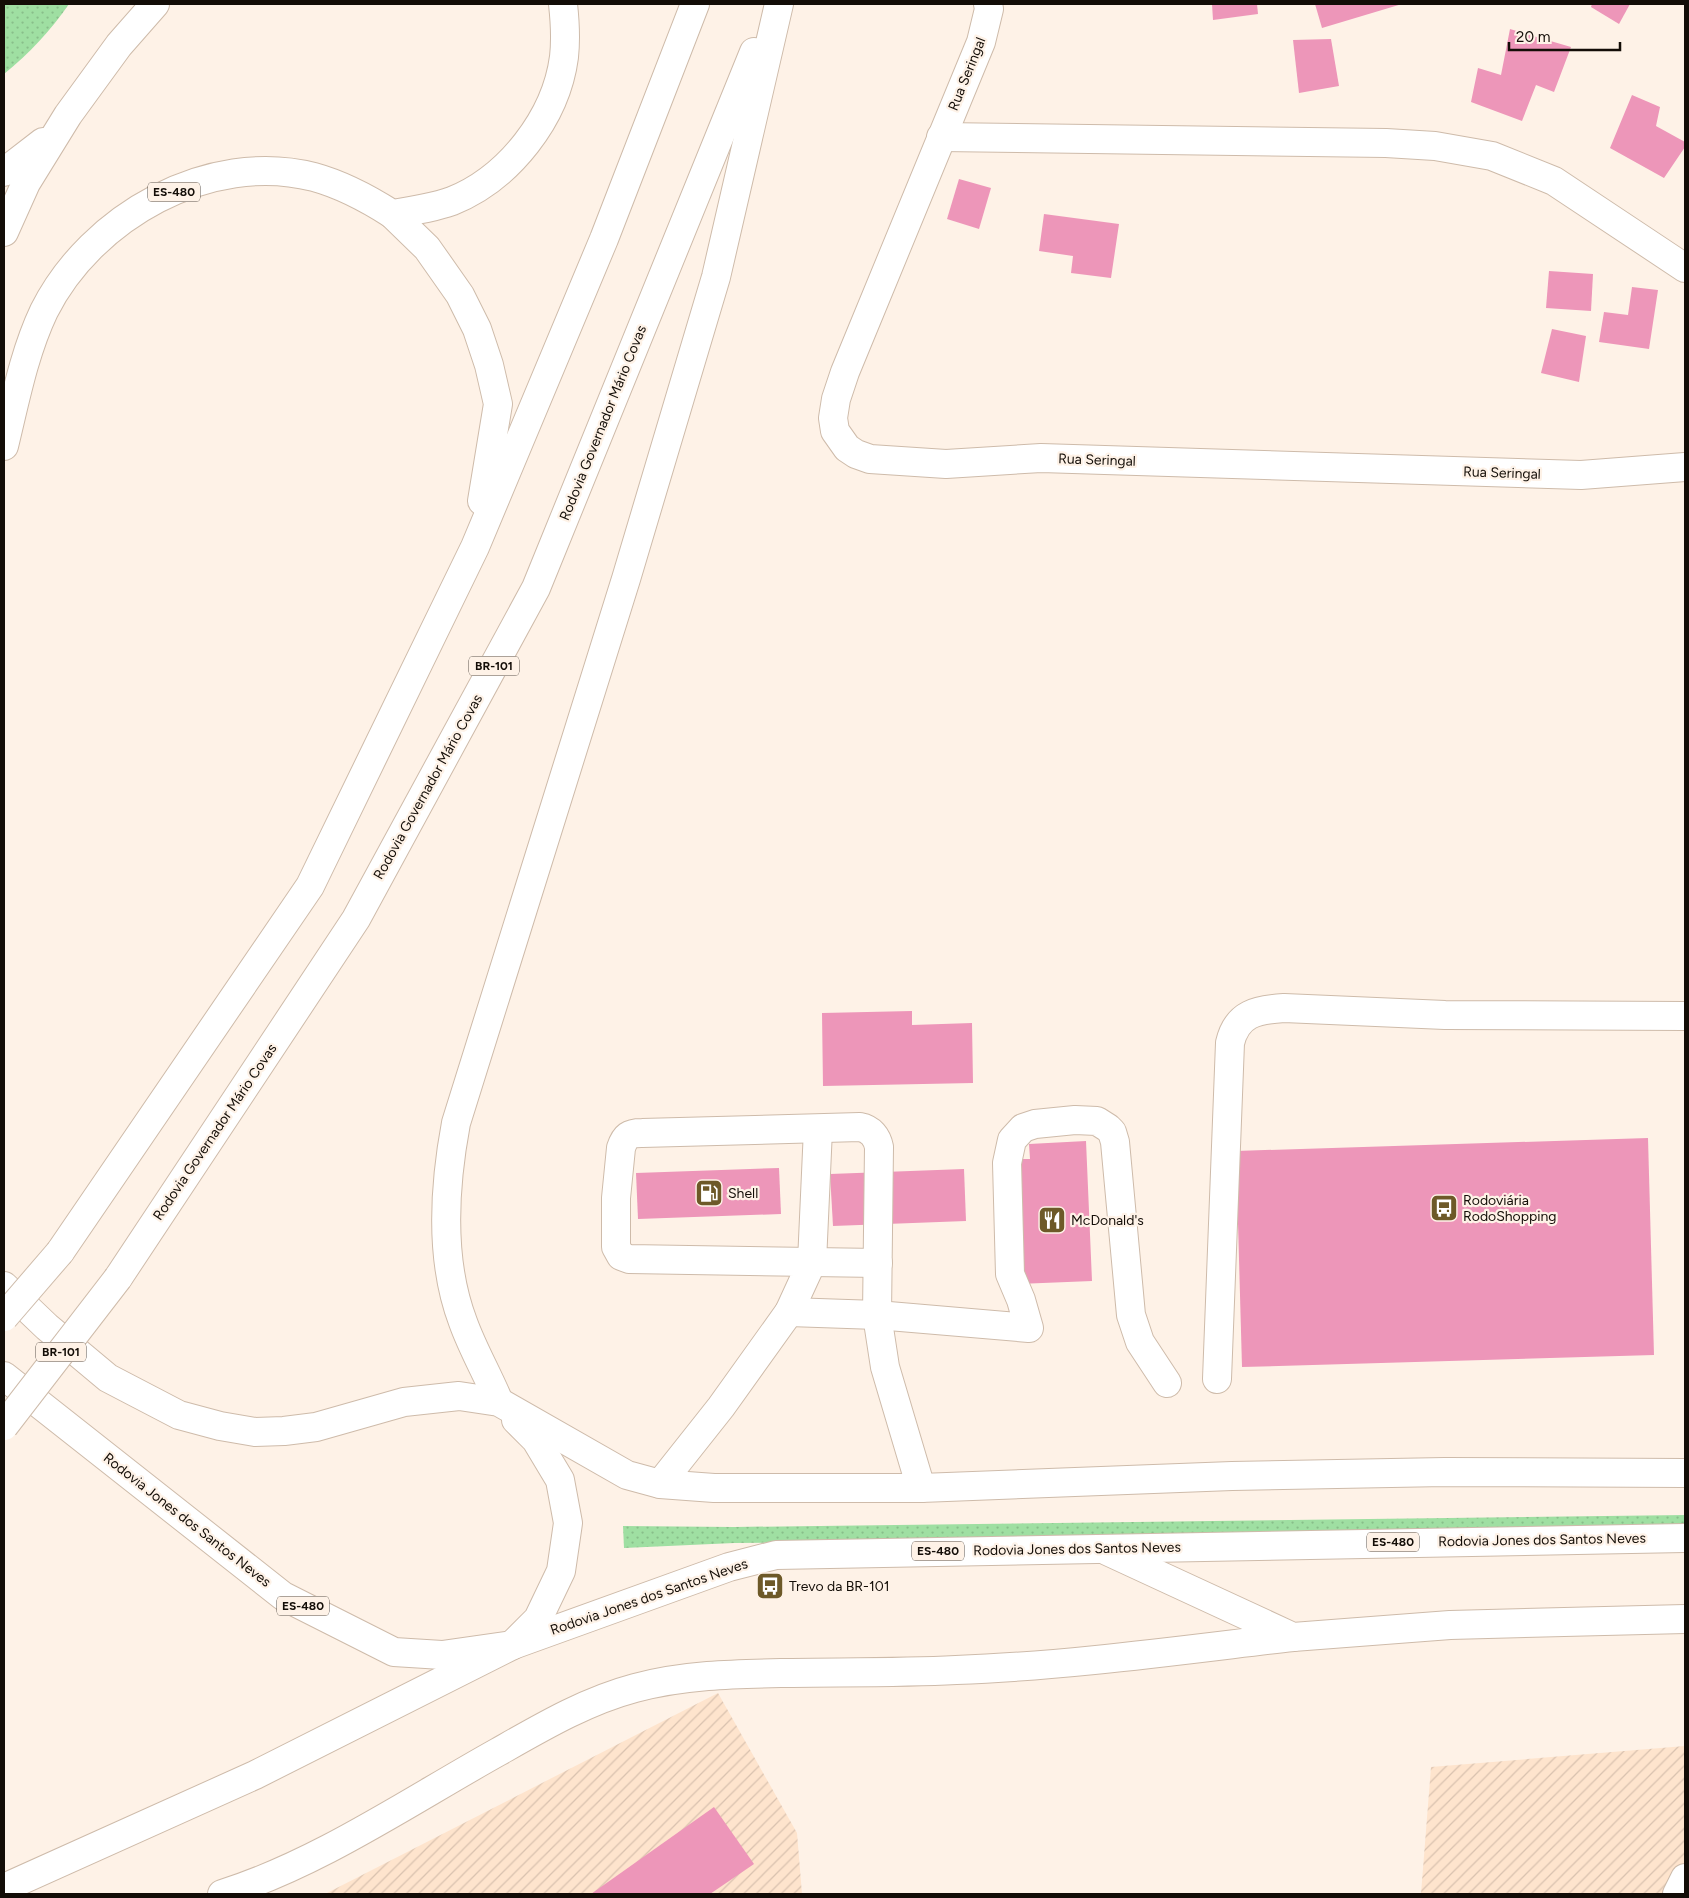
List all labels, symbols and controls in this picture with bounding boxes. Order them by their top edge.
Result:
scale bar [1509,20,1620,52]
text: 20 m [1516,28,1550,46]
street label: Rua Seringal [945,35,989,113]
road number: ES-480 [148,182,200,202]
street label: Rodovia Governador Mário Covas [556,323,650,523]
street label: Rua Seringal [1058,450,1136,470]
street label: Rua Seringal [1463,463,1541,483]
road number: BR-101 [469,656,519,676]
street label: Rodovia Governador Mário Covas [370,691,486,883]
street label: Rodovia Governador Mário Covas [150,1041,280,1223]
fuel station icon: Shell [694,1178,724,1208]
place label: Shell [728,1185,758,1202]
place label: Rodoviária RodoShopping [1463,1192,1557,1225]
bus stop icon: Rodoviária RodoShopping [1429,1193,1459,1223]
restaurant icon: McDonald's [1037,1205,1067,1235]
place label: McDonald's [1071,1212,1144,1229]
road number: BR-101 [36,1342,86,1361]
street label: Rodovia Jones dos Santos Neves [100,1449,274,1591]
street label: Rodovia Jones dos Santos Neves [1438,1530,1646,1550]
road number: ES-480 [1367,1532,1419,1551]
street label: Rodovia Jones dos Santos Neves [973,1539,1181,1559]
road number: ES-480 [912,1542,964,1560]
street label: Rodovia Jones dos Santos Neves [548,1555,750,1639]
bus stop icon: Trevo da BR-101 [755,1571,785,1601]
place label: Trevo da BR-101 [789,1578,889,1595]
road number: ES-480 [277,1596,329,1615]

